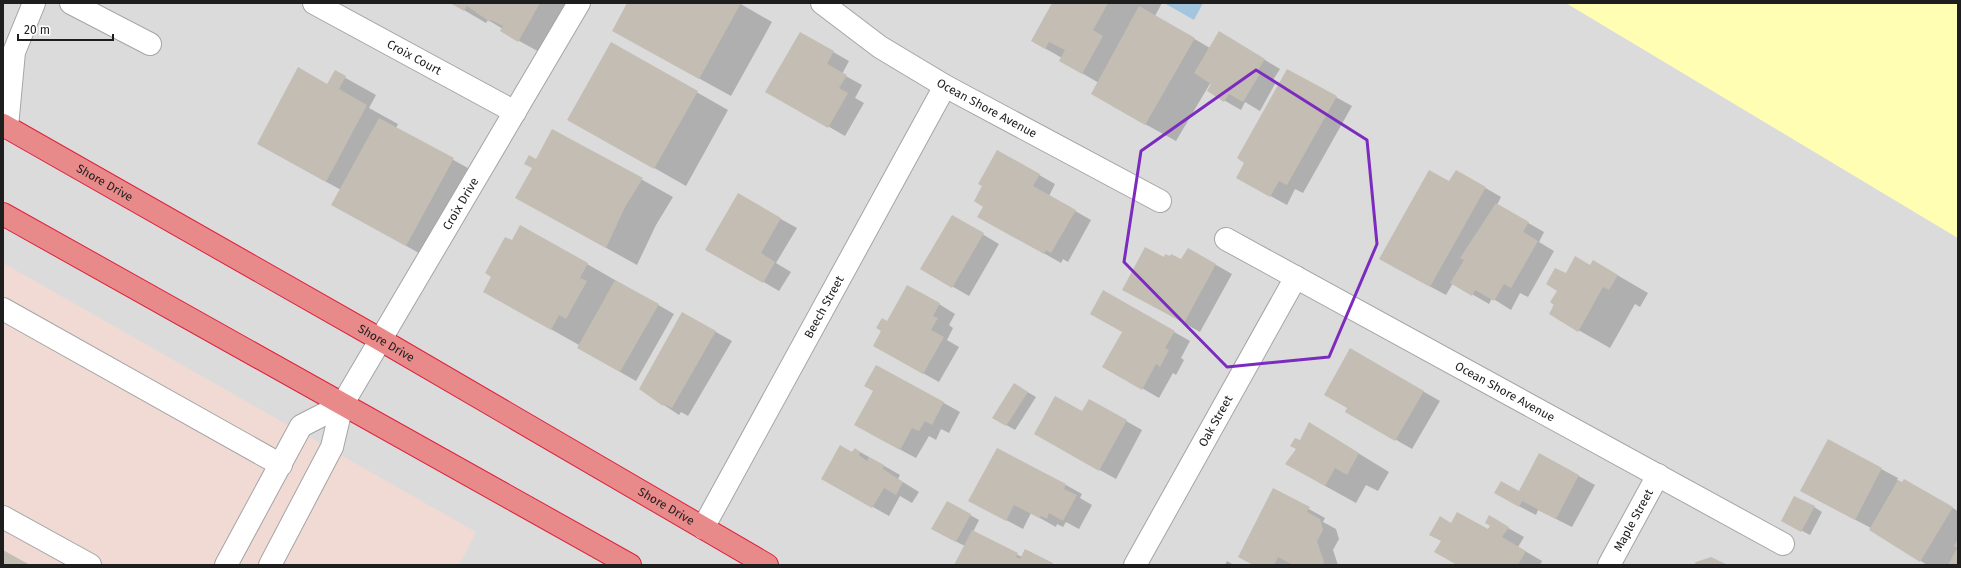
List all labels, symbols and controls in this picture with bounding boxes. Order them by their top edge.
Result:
scale bar [18,16,113,42]
text: 20 m [24,23,50,37]
street label: Croix Court [385,37,444,78]
street label: Ocean Shore Avenue [934,76,1039,141]
street label: Shore Drive [74,161,135,204]
street label: Croix Drive [440,175,481,233]
street label: Beech Street [801,273,847,341]
street label: Shore Drive [356,321,417,365]
street label: Ocean Shore Avenue [1453,359,1557,425]
street label: Oak Street [1196,392,1236,449]
street label: Shore Drive [636,484,697,528]
street label: Maple Street [1611,486,1656,554]

